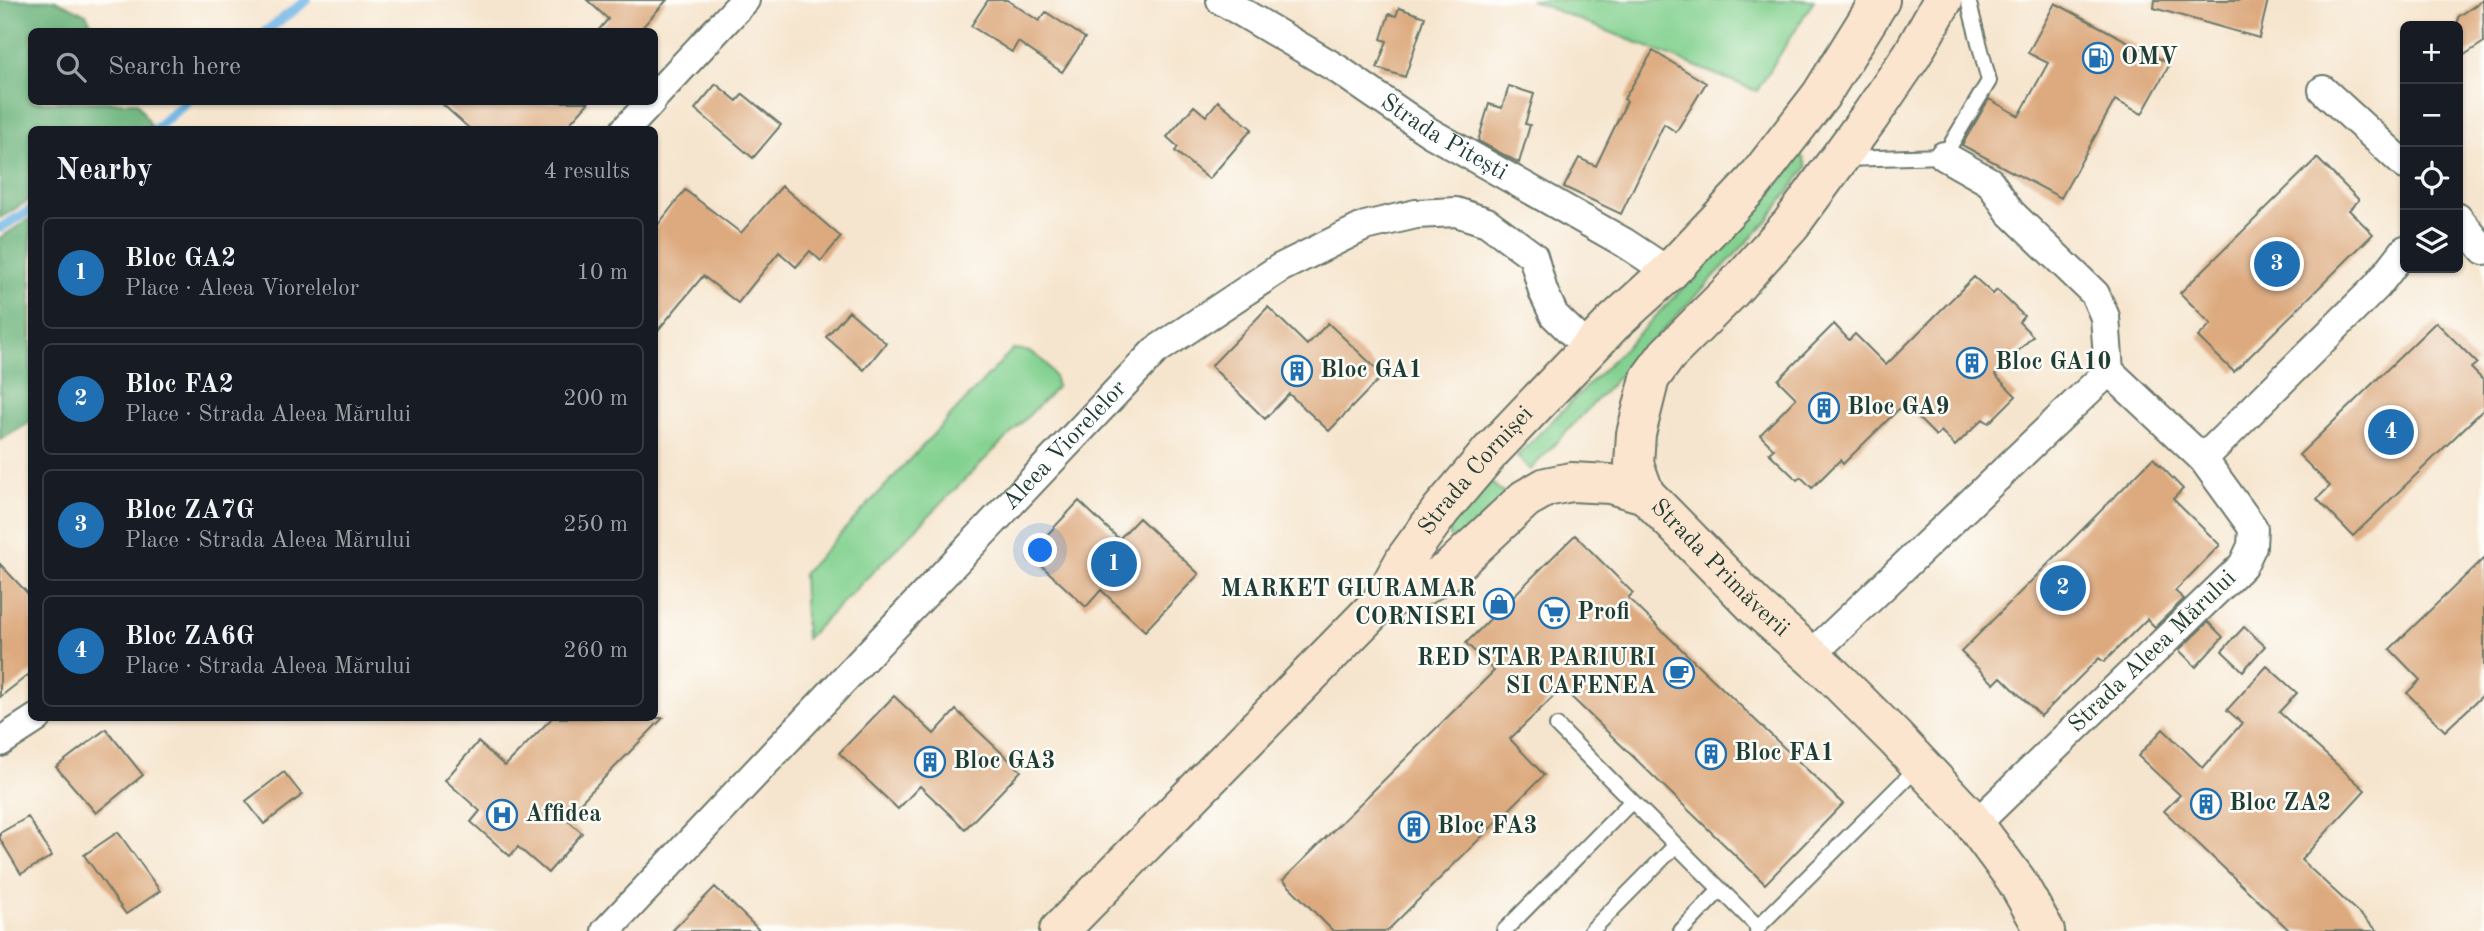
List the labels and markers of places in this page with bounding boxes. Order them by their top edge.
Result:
fuel station icon: OMV [2081,41,2115,75]
place label: OMV [2121,46,2178,70]
pin: 3 [2254,238,2300,290]
building icon: Bloc GA10 [1955,346,1989,380]
place label: Bloc GA10 [1995,351,2111,375]
building icon: Bloc GA1 [1280,354,1314,388]
place label: Bloc GA1 [1320,359,1423,383]
building icon: Bloc GA9 [1807,391,1841,425]
place label: Bloc GA9 [1847,396,1950,420]
pin: 4 [2368,406,2414,458]
pin: 1 [1091,538,1137,590]
pin: 2 [2040,562,2086,614]
place label: MARKET GIURAMAR CORNISEI [1221,578,1476,630]
shop icon: MARKET GIURAMAR CORNISEI [1482,587,1516,621]
supermarket icon: Profi [1537,596,1571,630]
place label: Profi [1577,601,1630,625]
place label: RED STAR PARIURI SI CAFENEA [1417,647,1656,699]
cafe icon: RED STAR PARIURI SI CAFENEA [1662,656,1696,690]
building icon: Bloc FA1 [1694,737,1728,771]
place label: Bloc FA1 [1734,742,1834,766]
building icon: Bloc GA3 [913,745,947,779]
place label: Bloc GA3 [953,750,1056,774]
building icon: Bloc ZA2 [2189,787,2223,821]
place label: Bloc ZA2 [2229,792,2331,816]
hospital icon: Affidea [485,798,519,832]
place label: Affidea [525,803,601,827]
building icon: Bloc FA3 [1397,810,1431,844]
place label: Bloc FA3 [1437,815,1537,839]

